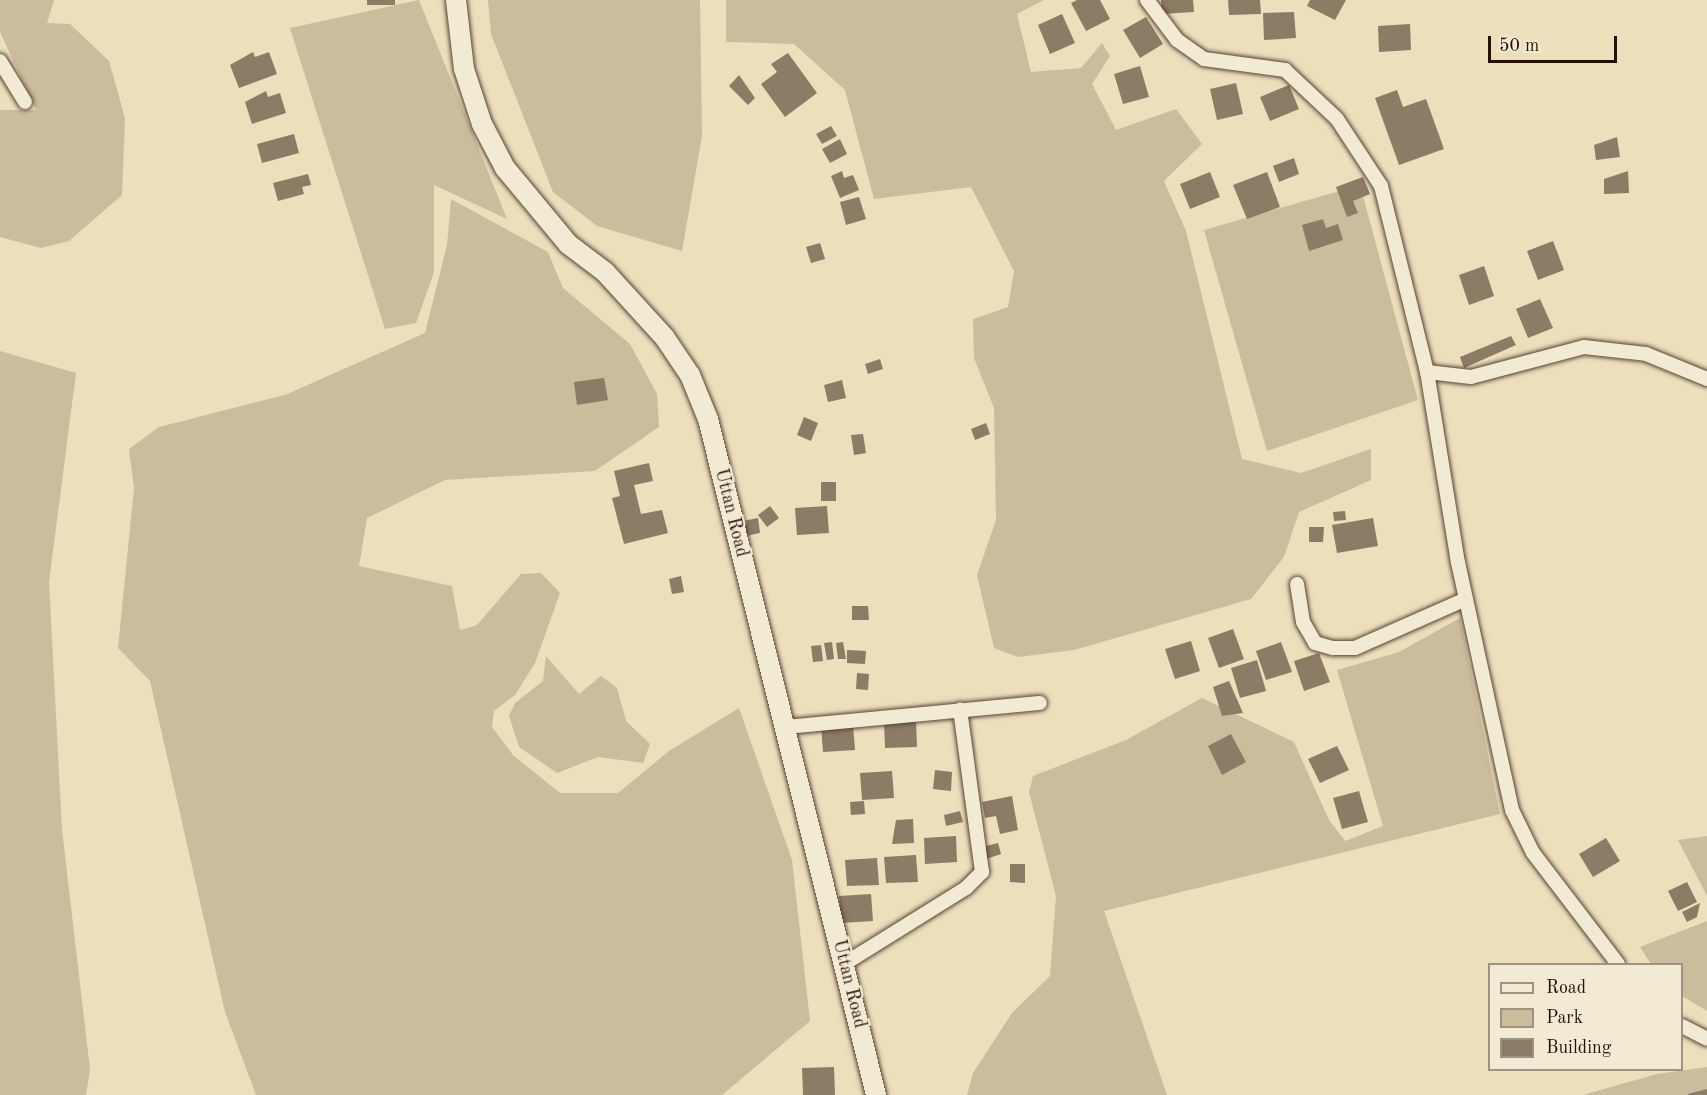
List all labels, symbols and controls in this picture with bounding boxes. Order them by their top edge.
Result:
scale bar [1491,24,1620,62]
text: 50 m [1499,37,1539,55]
street label: Uttan Road [710,467,752,559]
street label: Uttan Road [828,938,870,1030]
legend [1488,963,1683,1071]
text: Road [1546,979,1586,997]
text: Park [1546,1009,1583,1027]
text: Building [1546,1039,1611,1057]

